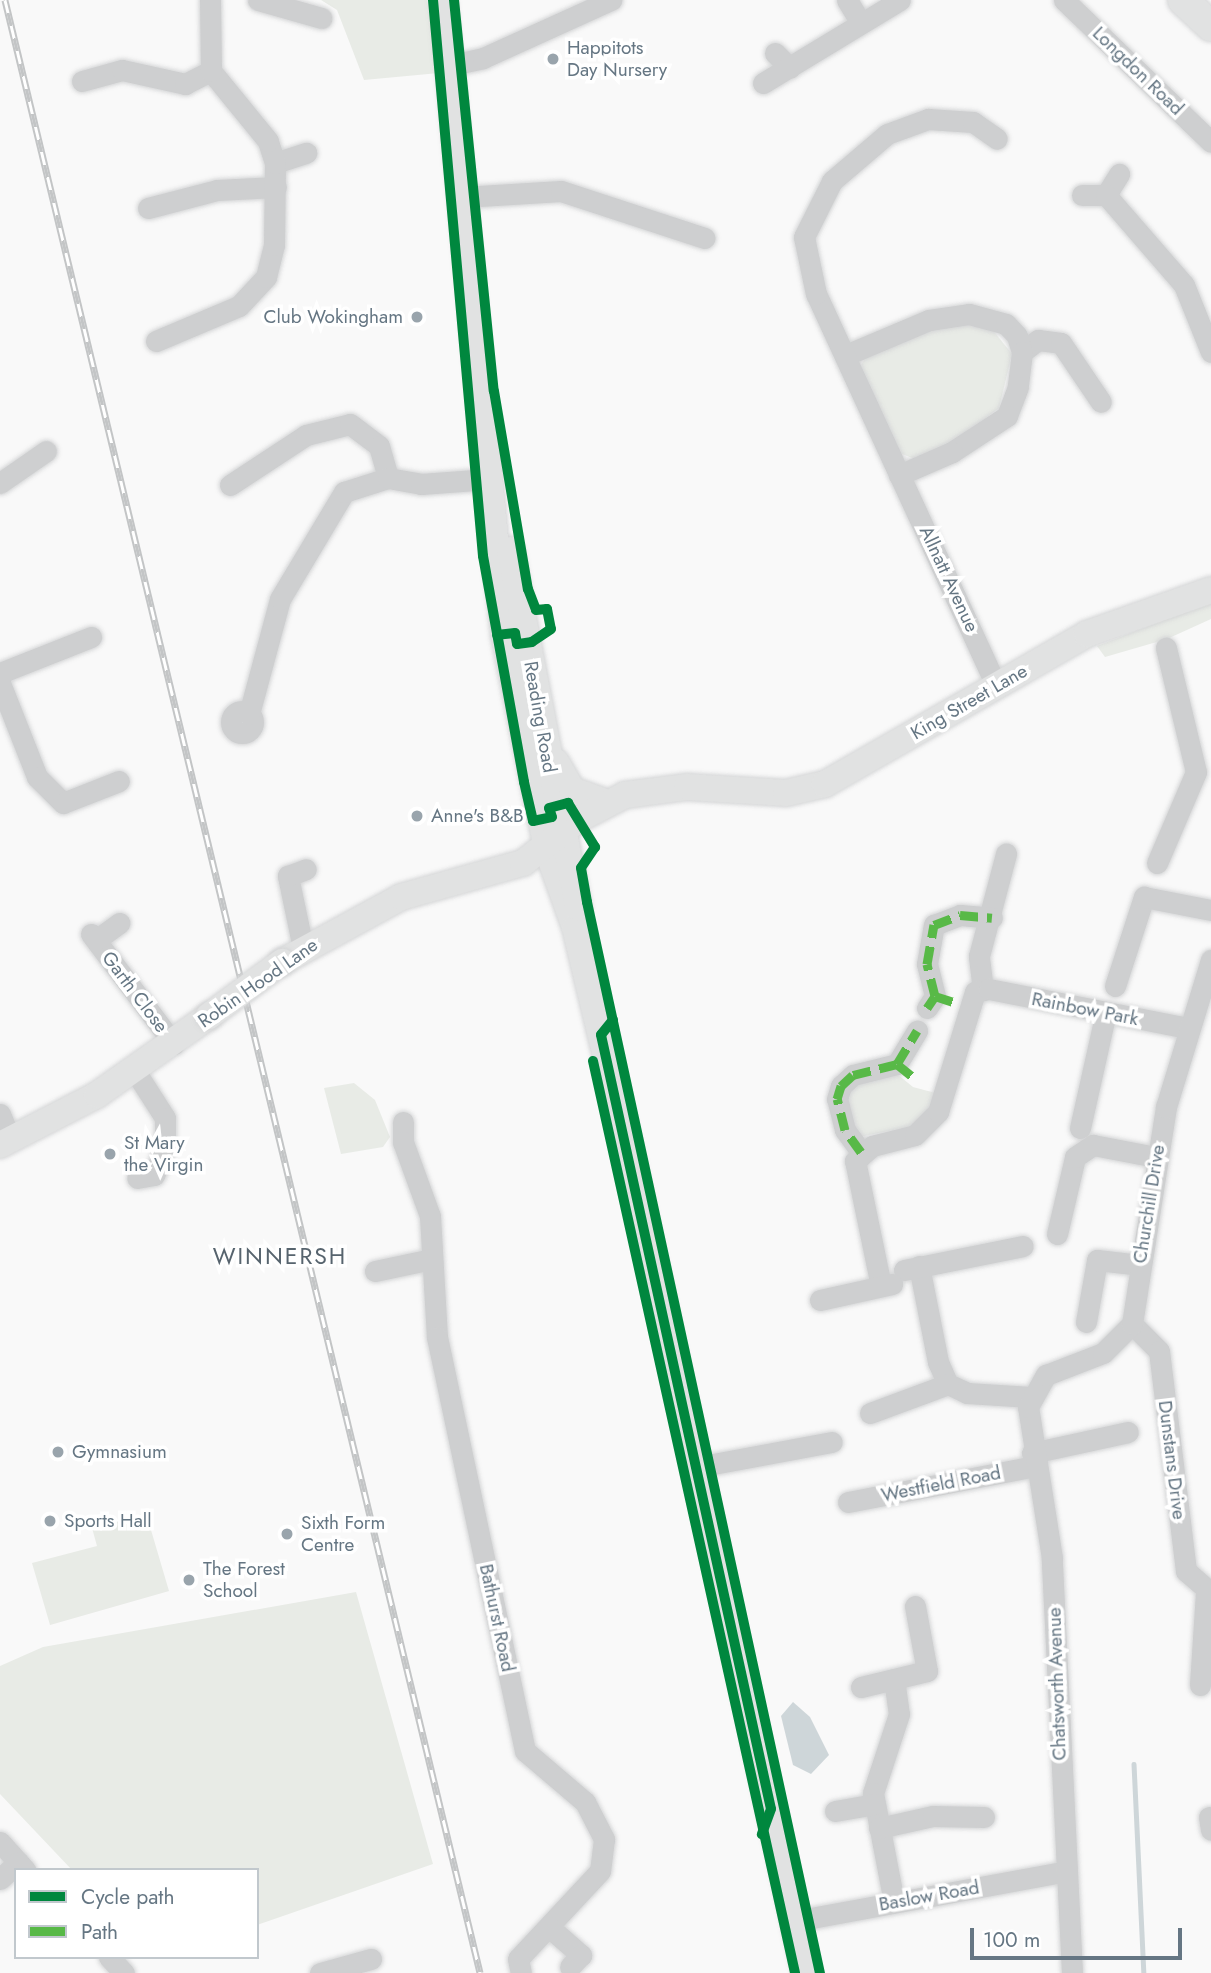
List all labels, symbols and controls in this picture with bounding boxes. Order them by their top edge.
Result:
street label: Longdon Road [1088,22,1188,120]
place label: Happitots Day Nursery [567,37,667,81]
marker: Happitots Day Nursery [545,51,561,67]
place label: Club Wokingham [263,306,403,328]
marker: Club Wokingham [409,309,425,325]
street label: Allnatt Avenue [914,522,984,636]
street label: Reading Road [519,659,561,775]
street label: King Street Lane [907,659,1031,745]
place label: Anne's B&B [431,805,524,827]
marker: Anne's B&B [409,808,425,824]
street label: Robin Hood Lane [194,933,322,1033]
street label: Garth Close [97,947,173,1037]
street label: Rainbow Park [1030,987,1140,1031]
place label: St Mary the Virgin [124,1132,203,1176]
street label: Churchill Drive [1128,1143,1170,1265]
marker: St Mary the Virgin [102,1146,118,1162]
district label: WINNERSH [214,1242,346,1270]
street label: Dunstans Drive [1153,1399,1191,1521]
place label: Gymnasium [72,1441,167,1463]
marker: Gymnasium [50,1444,66,1460]
street label: Westfield Road [879,1461,1003,1507]
place label: Sports Hall [64,1510,152,1532]
place label: Sixth Form Centre [301,1512,385,1556]
marker: Sports Hall [42,1513,58,1529]
marker: Sixth Form Centre [279,1526,295,1542]
place label: The Forest School [203,1558,285,1602]
street label: Bathurst Road [474,1562,520,1674]
marker: The Forest School [181,1572,197,1588]
street label: Chatsworth Avenue [1043,1607,1071,1761]
legend [14,1868,259,1959]
street label: Baslow Road [877,1876,981,1916]
text: Cycle path [81,1882,174,1912]
scale bar [973,1913,1185,1957]
text: Path [81,1917,118,1947]
text: 100 m [983,1925,1040,1955]

